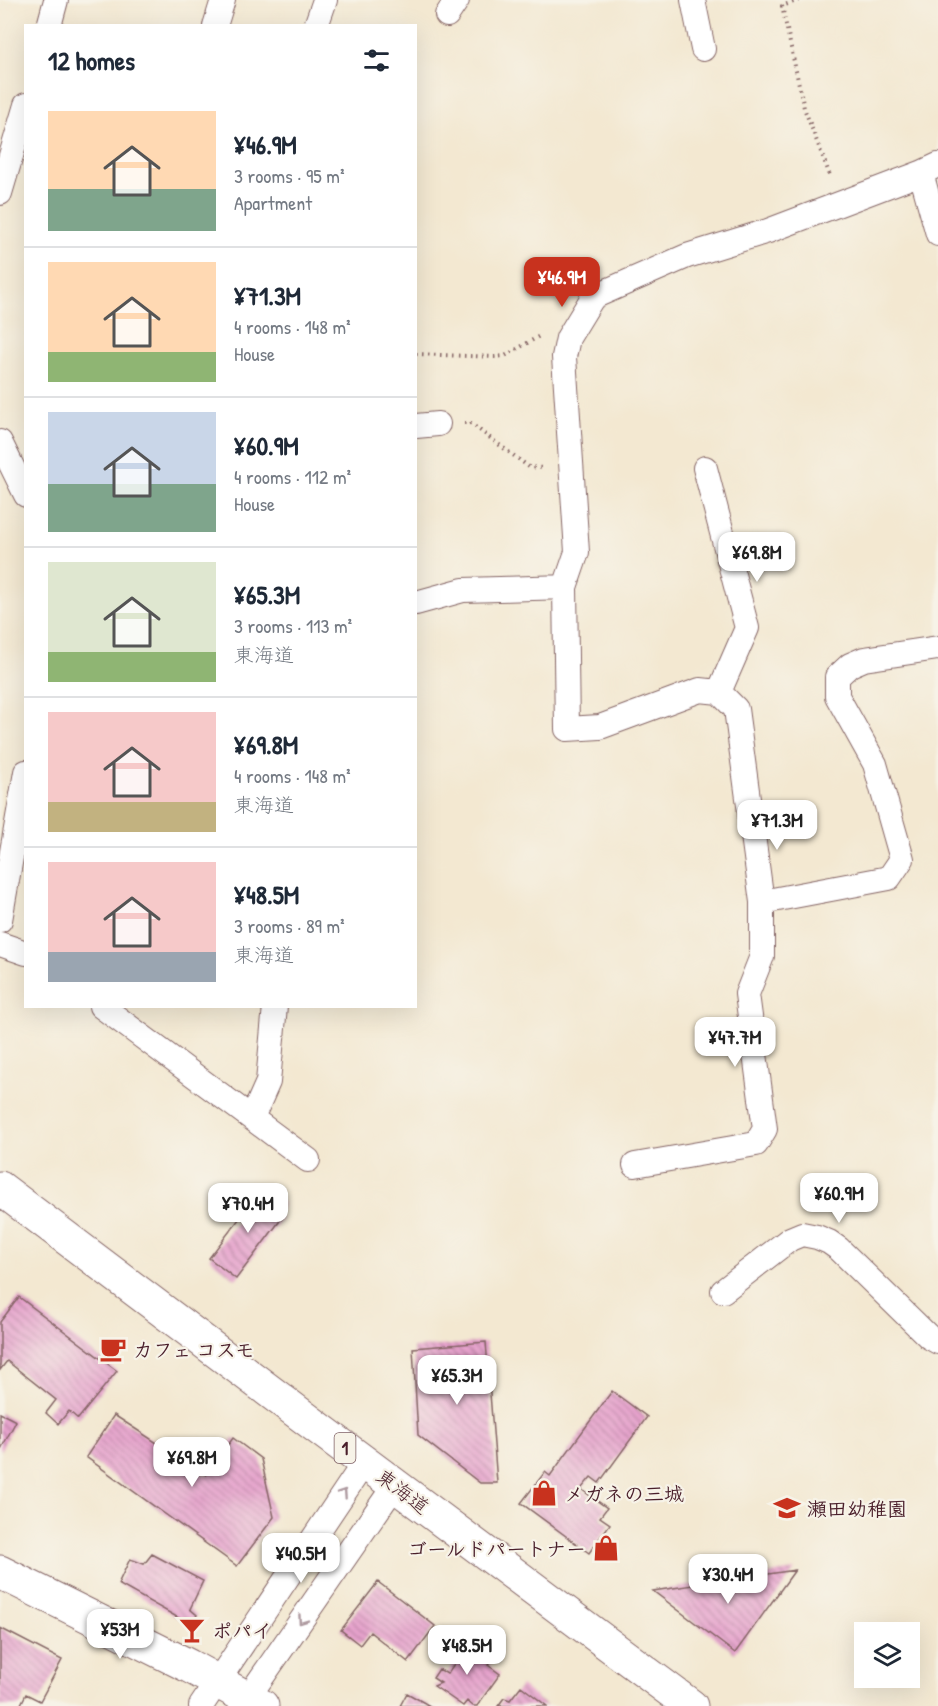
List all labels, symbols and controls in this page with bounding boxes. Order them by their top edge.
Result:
text: 12 homes [48,43,135,78]
icon: filters [360,44,393,77]
text: ¥46.9M [234,127,297,162]
icon: home [96,135,168,207]
text: 3 rooms · 95 m² [234,162,344,189]
text: Apartment [234,189,312,216]
pin: ¥46.9M [513,257,611,308]
text: ¥46.9M [538,263,586,290]
text: ¥71.3M [234,278,301,313]
icon: home [96,286,168,358]
text: 4 rooms · 148 m² [234,313,351,340]
text: House [234,340,275,367]
text: ¥60.9M [234,428,299,463]
icon: home [96,436,168,508]
text: 4 rooms · 112 m² [234,463,351,490]
text: House [234,490,275,517]
pin: ¥69.8M [708,532,806,583]
text: ¥69.8M [732,538,782,565]
text: ¥65.3M [234,577,300,612]
icon: home [96,586,168,658]
text: 3 rooms · 113 m² [234,612,352,639]
text: 東海道 [234,641,294,668]
text: ¥69.8M [234,727,298,762]
icon: home [96,736,168,808]
text: 4 rooms · 148 m² [234,762,351,789]
text: 東海道 [234,791,294,818]
pin: ¥71.3M [728,800,826,851]
text: ¥71.3M [751,806,803,833]
text: ¥48.5M [234,877,299,912]
icon: home [96,886,168,958]
text: 3 rooms · 89 m² [234,912,345,939]
text: 東海道 [234,941,294,968]
pin: ¥47.7M [686,1017,784,1068]
text: ¥47.7M [709,1023,761,1050]
pin: ¥60.9M [790,1173,888,1224]
text: ¥60.9M [814,1179,864,1206]
pin: ¥70.4M [199,1183,297,1234]
text: ¥70.4M [222,1189,274,1216]
cafe icon: カフェ コスモ [98,1334,128,1364]
place label: カフェ コスモ [133,1336,255,1363]
pin: ¥65.3M [408,1355,506,1406]
text: ¥65.3M [432,1361,482,1388]
road number: 1 [334,1433,356,1463]
pin: ¥69.8M [143,1437,241,1488]
text: ¥69.8M [167,1443,217,1470]
street label: 東海道 [371,1462,435,1520]
shop icon: メガネの三城 [529,1478,559,1508]
place label: メガネの三城 [564,1480,684,1507]
one-way arrow [336,1489,347,1500]
school or university icon: 瀬田幼稚園 [772,1493,802,1523]
place label: 瀬田幼稚園 [807,1495,907,1522]
pin: ¥40.5M [252,1533,350,1584]
shop icon: ゴールドパートナー [591,1533,621,1563]
place label: ゴールドパートナー [407,1535,586,1562]
text: ¥40.5M [276,1539,326,1566]
pin: ¥30.4M [679,1554,777,1605]
text: ¥30.4M [703,1560,753,1587]
pin: ¥53M [84,1609,156,1660]
one-way arrow [298,1613,309,1624]
text: ¥53M [101,1615,139,1642]
bar icon: ポパイ [177,1615,207,1645]
place label: ポパイ [212,1617,272,1644]
map controls [854,1622,920,1688]
button: layers [854,1622,920,1688]
pin: ¥48.5M [418,1625,516,1676]
text: ¥48.5M [442,1631,492,1658]

